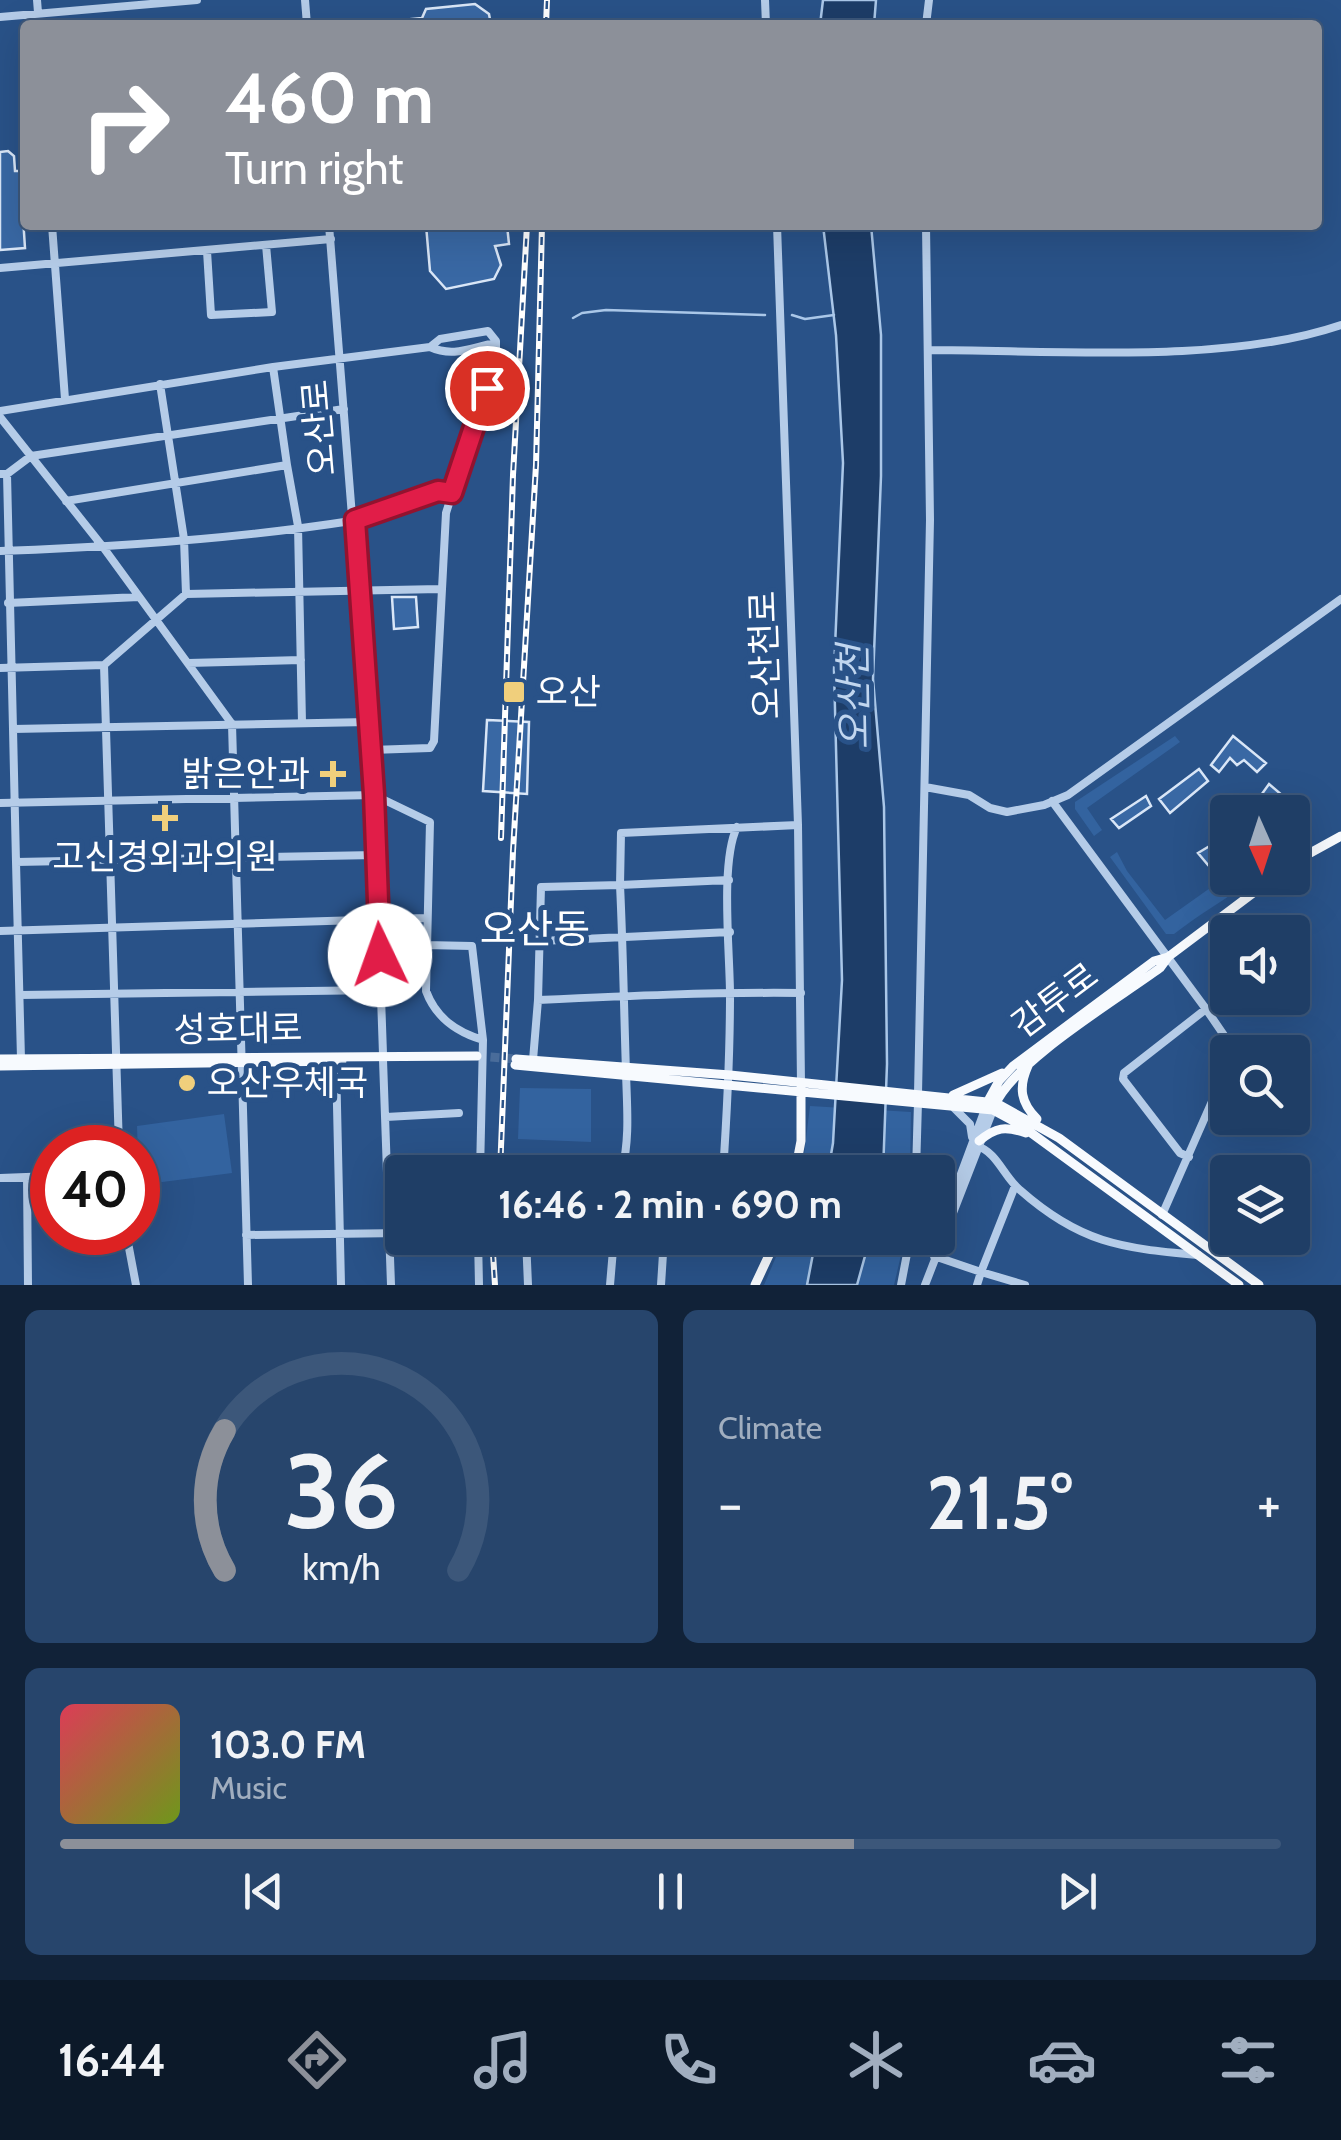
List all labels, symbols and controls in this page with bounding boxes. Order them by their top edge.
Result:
text: 460 m [225,55,434,141]
icon: right [60,60,190,190]
text: Turn right [225,141,404,195]
pin [445,346,530,431]
icon: arrive [460,361,515,416]
street label: 오산로 [293,378,344,478]
street label: 오산천로 [741,590,788,720]
water label: 오산천 [829,640,878,750]
place label: 오산 [536,670,600,713]
marker: 오산 [501,679,527,705]
place label: 밝은안과 [181,752,310,795]
marker: 밝은안과 [320,761,346,787]
north arrow [1210,795,1310,895]
map controls [1210,795,1310,1255]
marker: 고신경외과의원 [152,805,178,831]
place label: 고신경외과의원 [52,835,278,878]
position arrow [328,903,432,1007]
district label: 오산동 [480,904,590,953]
button: sound [1210,915,1310,1015]
street label: 감투로 [1003,953,1106,1046]
street label: 성호대로 [173,1006,303,1051]
button: search [1210,1035,1310,1135]
place label: 오산우체국 [207,1061,368,1104]
marker: 오산우체국 [176,1072,198,1094]
speed limit sign: 40 [30,1125,160,1255]
button: layers [1210,1155,1310,1255]
text: 16:46 · 2 min · 690 m [498,1181,842,1228]
text: Climate [718,1408,822,1447]
text: 36 [284,1428,399,1554]
text: 21.5° [927,1457,1072,1548]
text: − [718,1470,742,1537]
text: + [1257,1470,1281,1537]
text: km/h [302,1546,381,1589]
text: 103.0 FM [210,1721,366,1768]
text: Music [210,1768,287,1807]
icon: previous [236,1864,291,1919]
icon: pause [643,1864,698,1919]
icon: next [1050,1864,1105,1919]
icon: directions [282,2025,352,2095]
icon: music [468,2025,538,2095]
icon: phone [654,2025,724,2095]
icon: climate [841,2025,911,2095]
icon: car [1027,2025,1097,2095]
icon: filters [1213,2025,1283,2095]
text: 16:44 [58,2033,166,2087]

